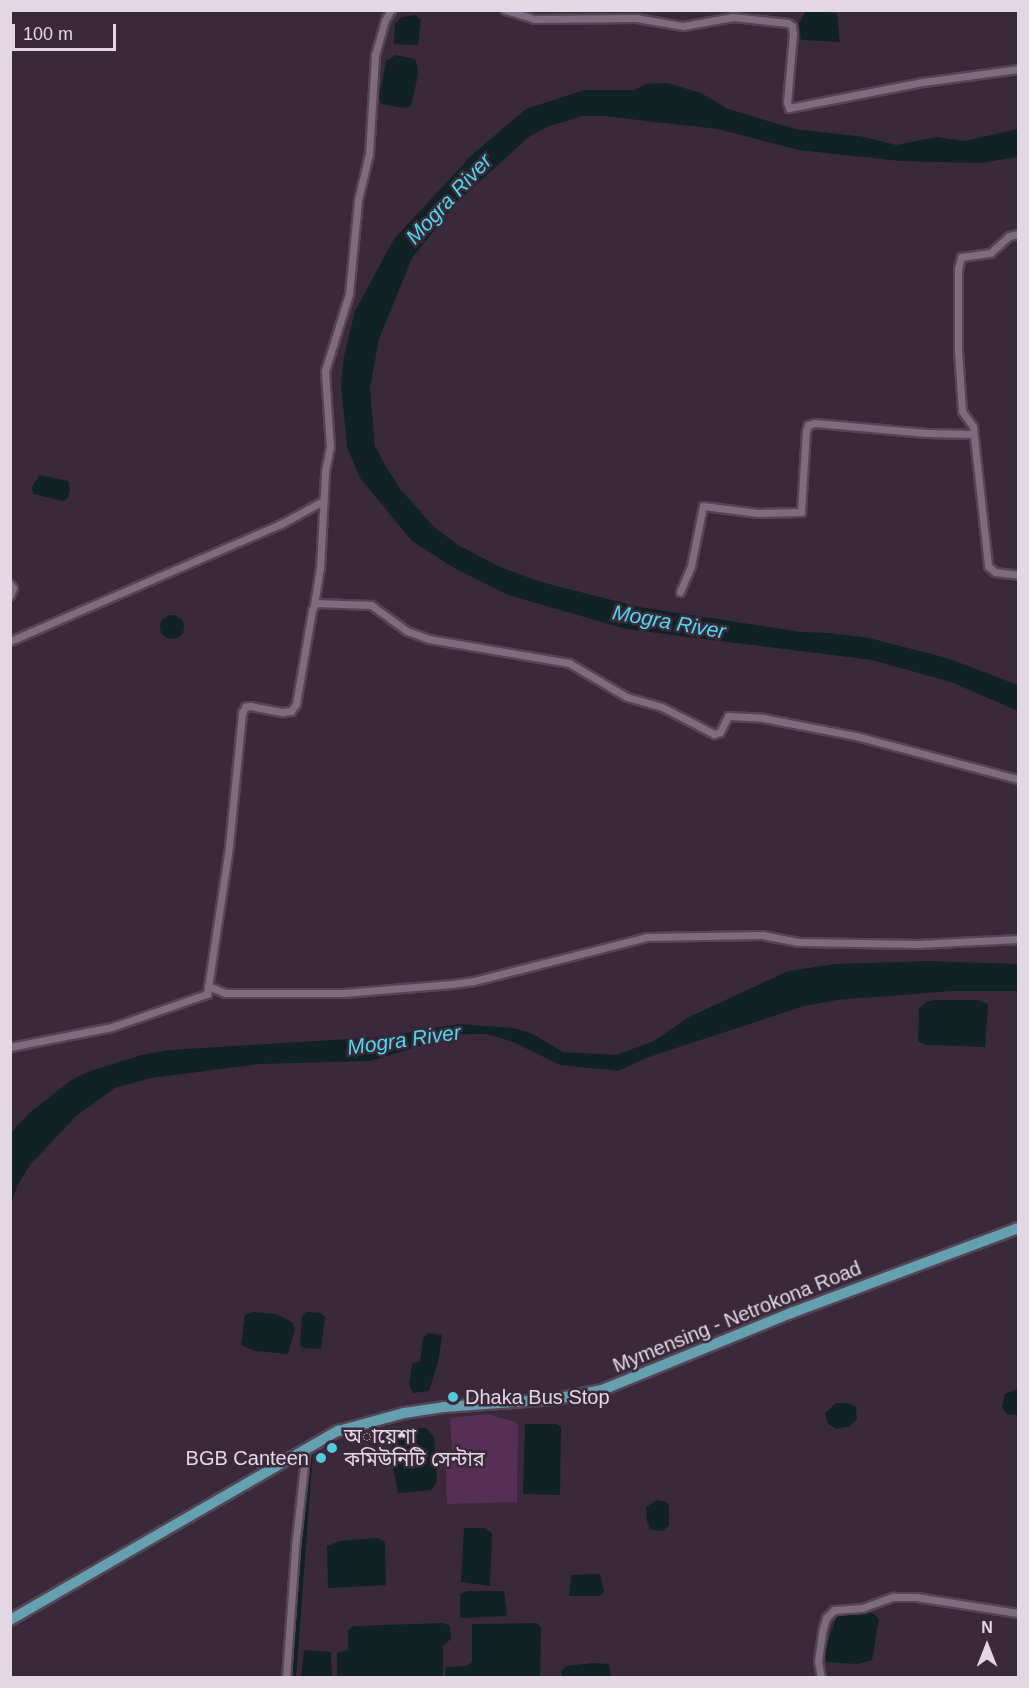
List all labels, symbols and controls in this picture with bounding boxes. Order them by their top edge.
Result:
scale bar [15,12,118,50]
text: 100 m [23,24,73,44]
water label: Mogra River [401,149,497,249]
water label: Mogra River [610,600,728,644]
water label: Mogra River [346,1020,462,1060]
street label: Mymensing - Netrokona Road [609,1256,865,1378]
place label: Dhaka Bus Stop [465,1385,610,1409]
marker: Dhaka Bus Stop [446,1390,460,1404]
place label: অায়েশা কমিউনিটি সেন্টার [344,1424,485,1471]
marker: অায়েশা কমিউনিটি সেন্টার [325,1441,339,1455]
place label: BGB Canteen [186,1446,309,1470]
marker: BGB Canteen [314,1451,328,1465]
north arrow [957,1616,1017,1676]
text: N [981,1619,993,1636]

